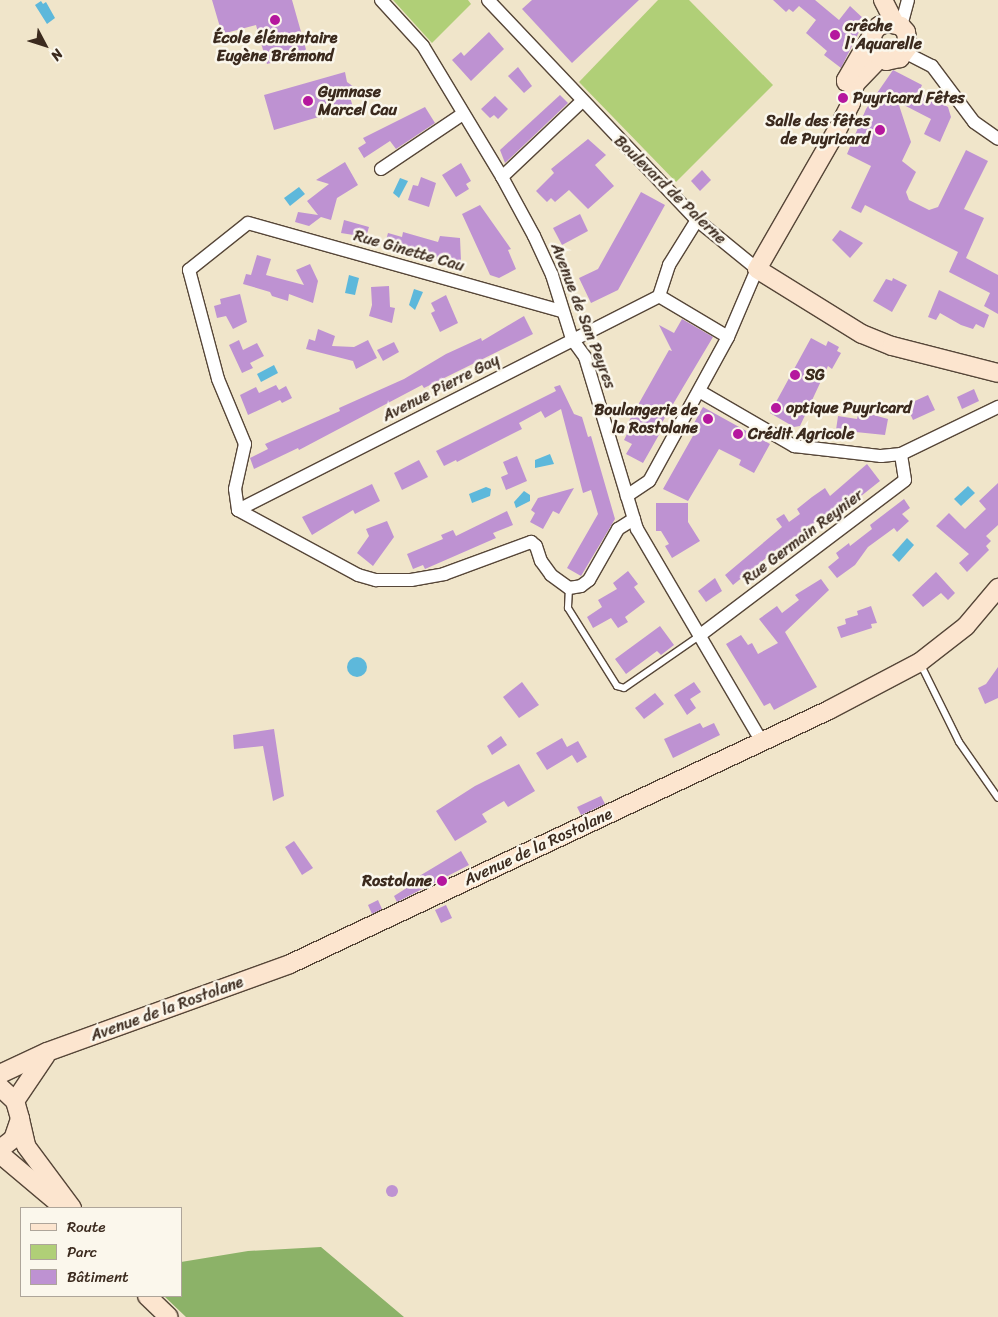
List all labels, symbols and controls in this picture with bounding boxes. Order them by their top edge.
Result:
marker: École élémentaire Eugène Brémond [269,14,281,26]
place label: crêche l'Aquarelle [845,16,922,54]
north arrow [20,20,70,70]
place label: École élémentaire Eugène Brémond [212,28,338,66]
marker: crêche l'Aquarelle [829,29,841,41]
text: N [44,43,70,67]
place label: Gymnase Marcel Cau [318,82,397,120]
place label: Puyricard Fêtes [853,88,965,108]
marker: Puyricard Fêtes [837,92,849,104]
marker: Gymnase Marcel Cau [302,95,314,107]
place label: Salle des fêtes de Puyricard [765,111,870,149]
marker: Salle des fêtes de Puyricard [874,124,886,136]
street label: Boulevard de Palerne [610,132,730,248]
street label: Rue Ginette Cau [352,226,466,276]
street label: Avenue de San Peyres [546,240,620,392]
street label: Avenue Pierre Gay [379,350,503,426]
place label: SG [805,365,825,385]
marker: SG [789,369,801,381]
place label: optique Puyricard [786,398,911,418]
place label: Boulangerie de la Rostolane [594,400,698,438]
marker: optique Puyricard [770,402,782,414]
marker: Boulangerie de la Rostolane [702,413,714,425]
place label: Crédit Agricole [748,424,854,444]
marker: Crédit Agricole [732,428,744,440]
street label: Rue Germain Reynier [739,485,867,589]
street label: Avenue de la Rostolane [460,804,616,890]
place label: Rostolane [362,871,432,891]
marker: Rostolane [436,875,448,887]
street label: Avenue de la Rostolane [87,972,247,1046]
legend [20,1207,182,1297]
text: Route [67,1214,106,1240]
text: Parc [67,1239,97,1265]
text: Bâtiment [67,1264,129,1290]

